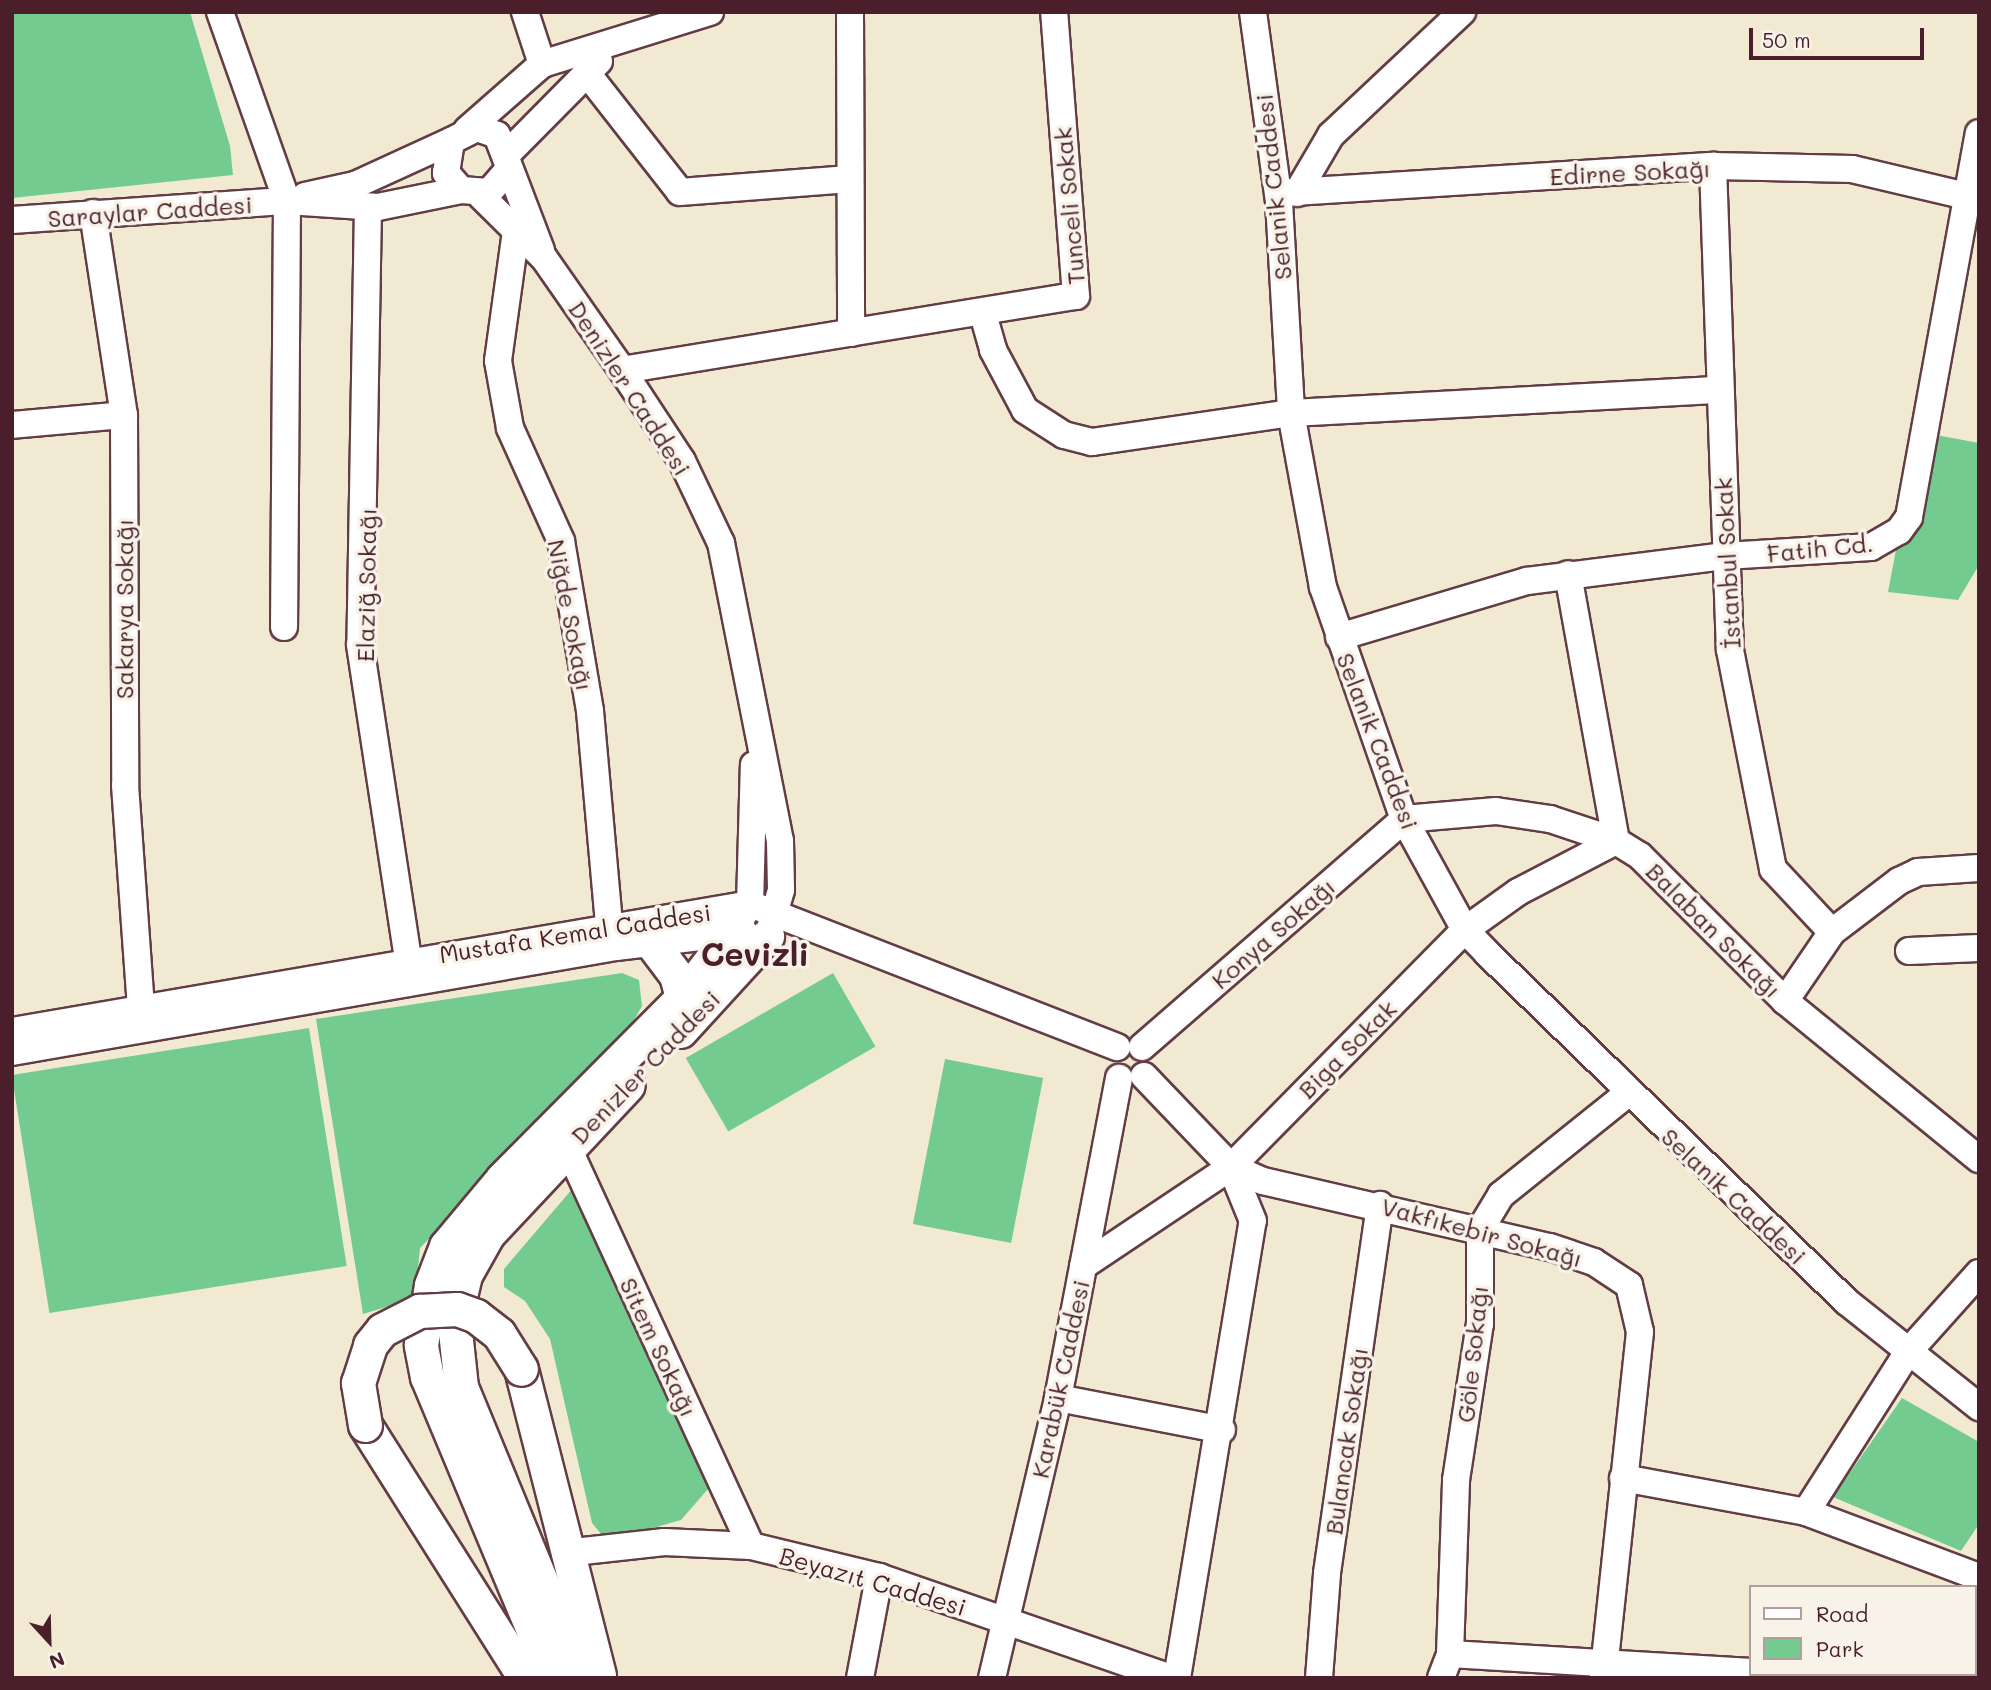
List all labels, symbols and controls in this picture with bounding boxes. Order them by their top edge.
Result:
scale bar [1753,14,1928,58]
text: 50 m [1762,26,1811,53]
street label: Selanik Caddesi [1249,93,1297,281]
street label: Tunceli Sokak [1048,126,1090,286]
street label: Edirne Sokağı [1549,153,1711,191]
street label: Saraylar Caddesi [47,189,253,233]
street label: Denizler Caddesi [563,295,697,481]
street label: İstanbul Sokak [1708,477,1746,649]
street label: Elaziğ Sokağı [350,508,382,662]
street label: Sakarya Sokağı [110,519,138,699]
street label: Fatih Cd. [1765,528,1875,568]
street label: Niğde Sokağı [542,537,600,693]
street label: Selanik Caddesi [1331,649,1425,833]
street label: Balaban Sokağı [1641,857,1787,1003]
street label: Konya Sokağı [1205,872,1341,994]
street label: Mustafa Kemal Caddesi [437,897,713,969]
district label: Cevizli [701,934,809,972]
street label: Denizler Caddesi [564,984,726,1150]
street label: Biga Sokak [1292,994,1402,1104]
street label: Selanik Caddesi [1656,1122,1812,1270]
street label: Vakfıkebir Sokağı [1378,1191,1586,1273]
street label: Sitem Sokağı [614,1273,704,1421]
street label: Karabük Caddesi [1025,1277,1095,1481]
street label: Göle Sokağı [1450,1284,1494,1424]
street label: Bulancak Sokağı [1319,1346,1373,1536]
street label: Beyazıt Caddesi [776,1541,970,1621]
legend [1750,1585,1977,1676]
text: Road [1816,1600,1868,1627]
north arrow [14,1606,84,1676]
text: Park [1816,1635,1864,1662]
text: N [46,1647,68,1675]

